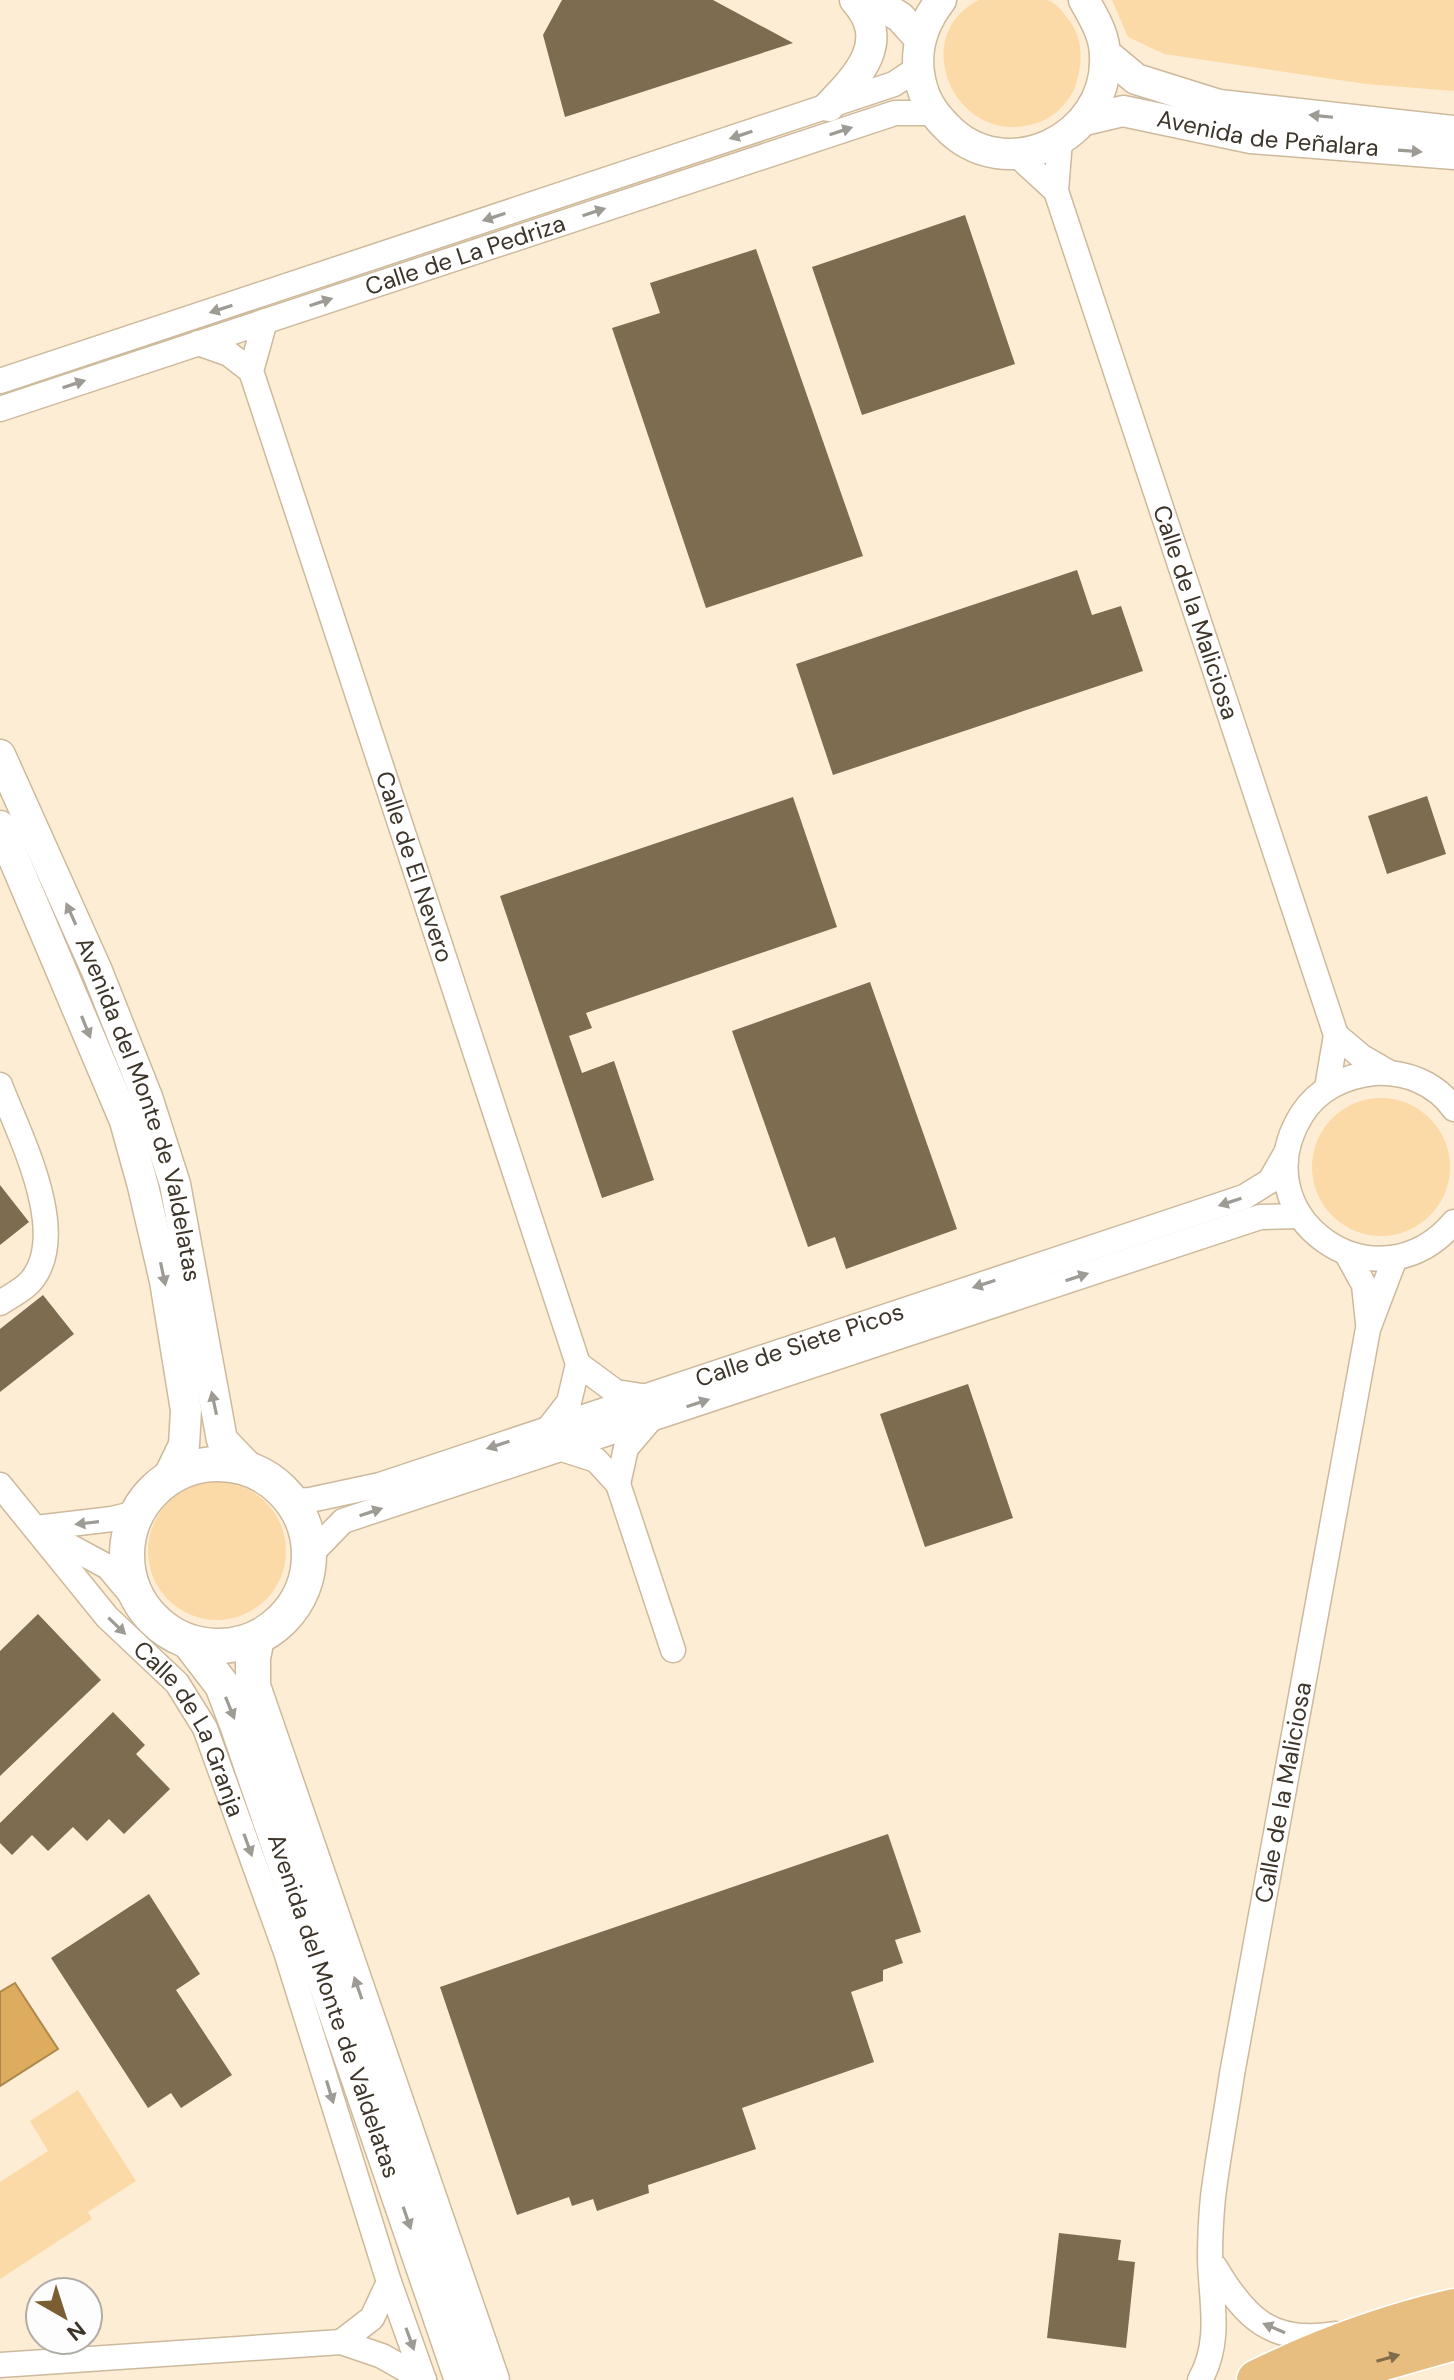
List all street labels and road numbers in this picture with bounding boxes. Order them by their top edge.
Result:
street label: Avenida de Peñalara [1154,103,1380,163]
street label: Calle de La Pedriza [361,207,569,302]
street label: Calle de la Maliciosa [1146,501,1246,723]
street label: Calle de El Nevero [369,767,461,966]
street label: Avenida del Monte de Valdelatas [69,932,209,1284]
street label: Calle de Siete Picos [691,1295,908,1394]
street label: Calle de La Granja [127,1634,252,1821]
street label: Calle de la Maliciosa [1248,1679,1318,1906]
street label: Avenida del Monte de Valdelatas [261,1830,408,2182]

